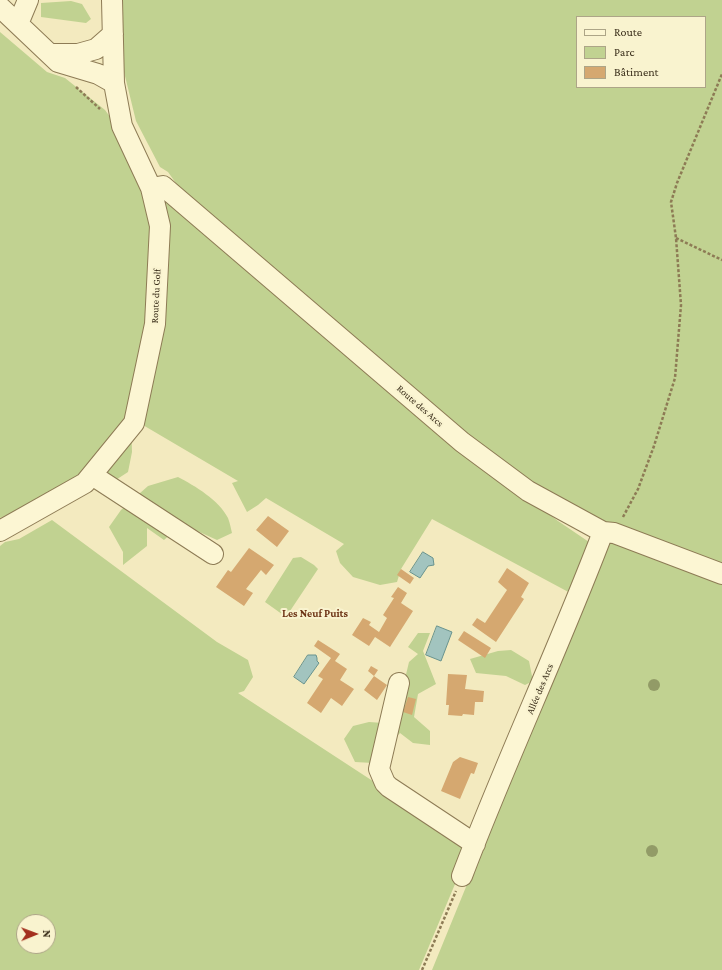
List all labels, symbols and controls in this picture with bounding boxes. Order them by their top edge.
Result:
legend [576,16,706,88]
text: Route [614,25,642,39]
text: Parc [614,45,634,59]
text: Bâtiment [614,65,659,79]
street label: Route du Golf [149,268,163,324]
street label: Route des Arcs [394,383,446,429]
district label: Les Neuf Puits [282,607,348,621]
street label: Allée des Arcs [524,662,556,716]
north arrow [16,914,56,954]
text: N [41,930,53,938]

